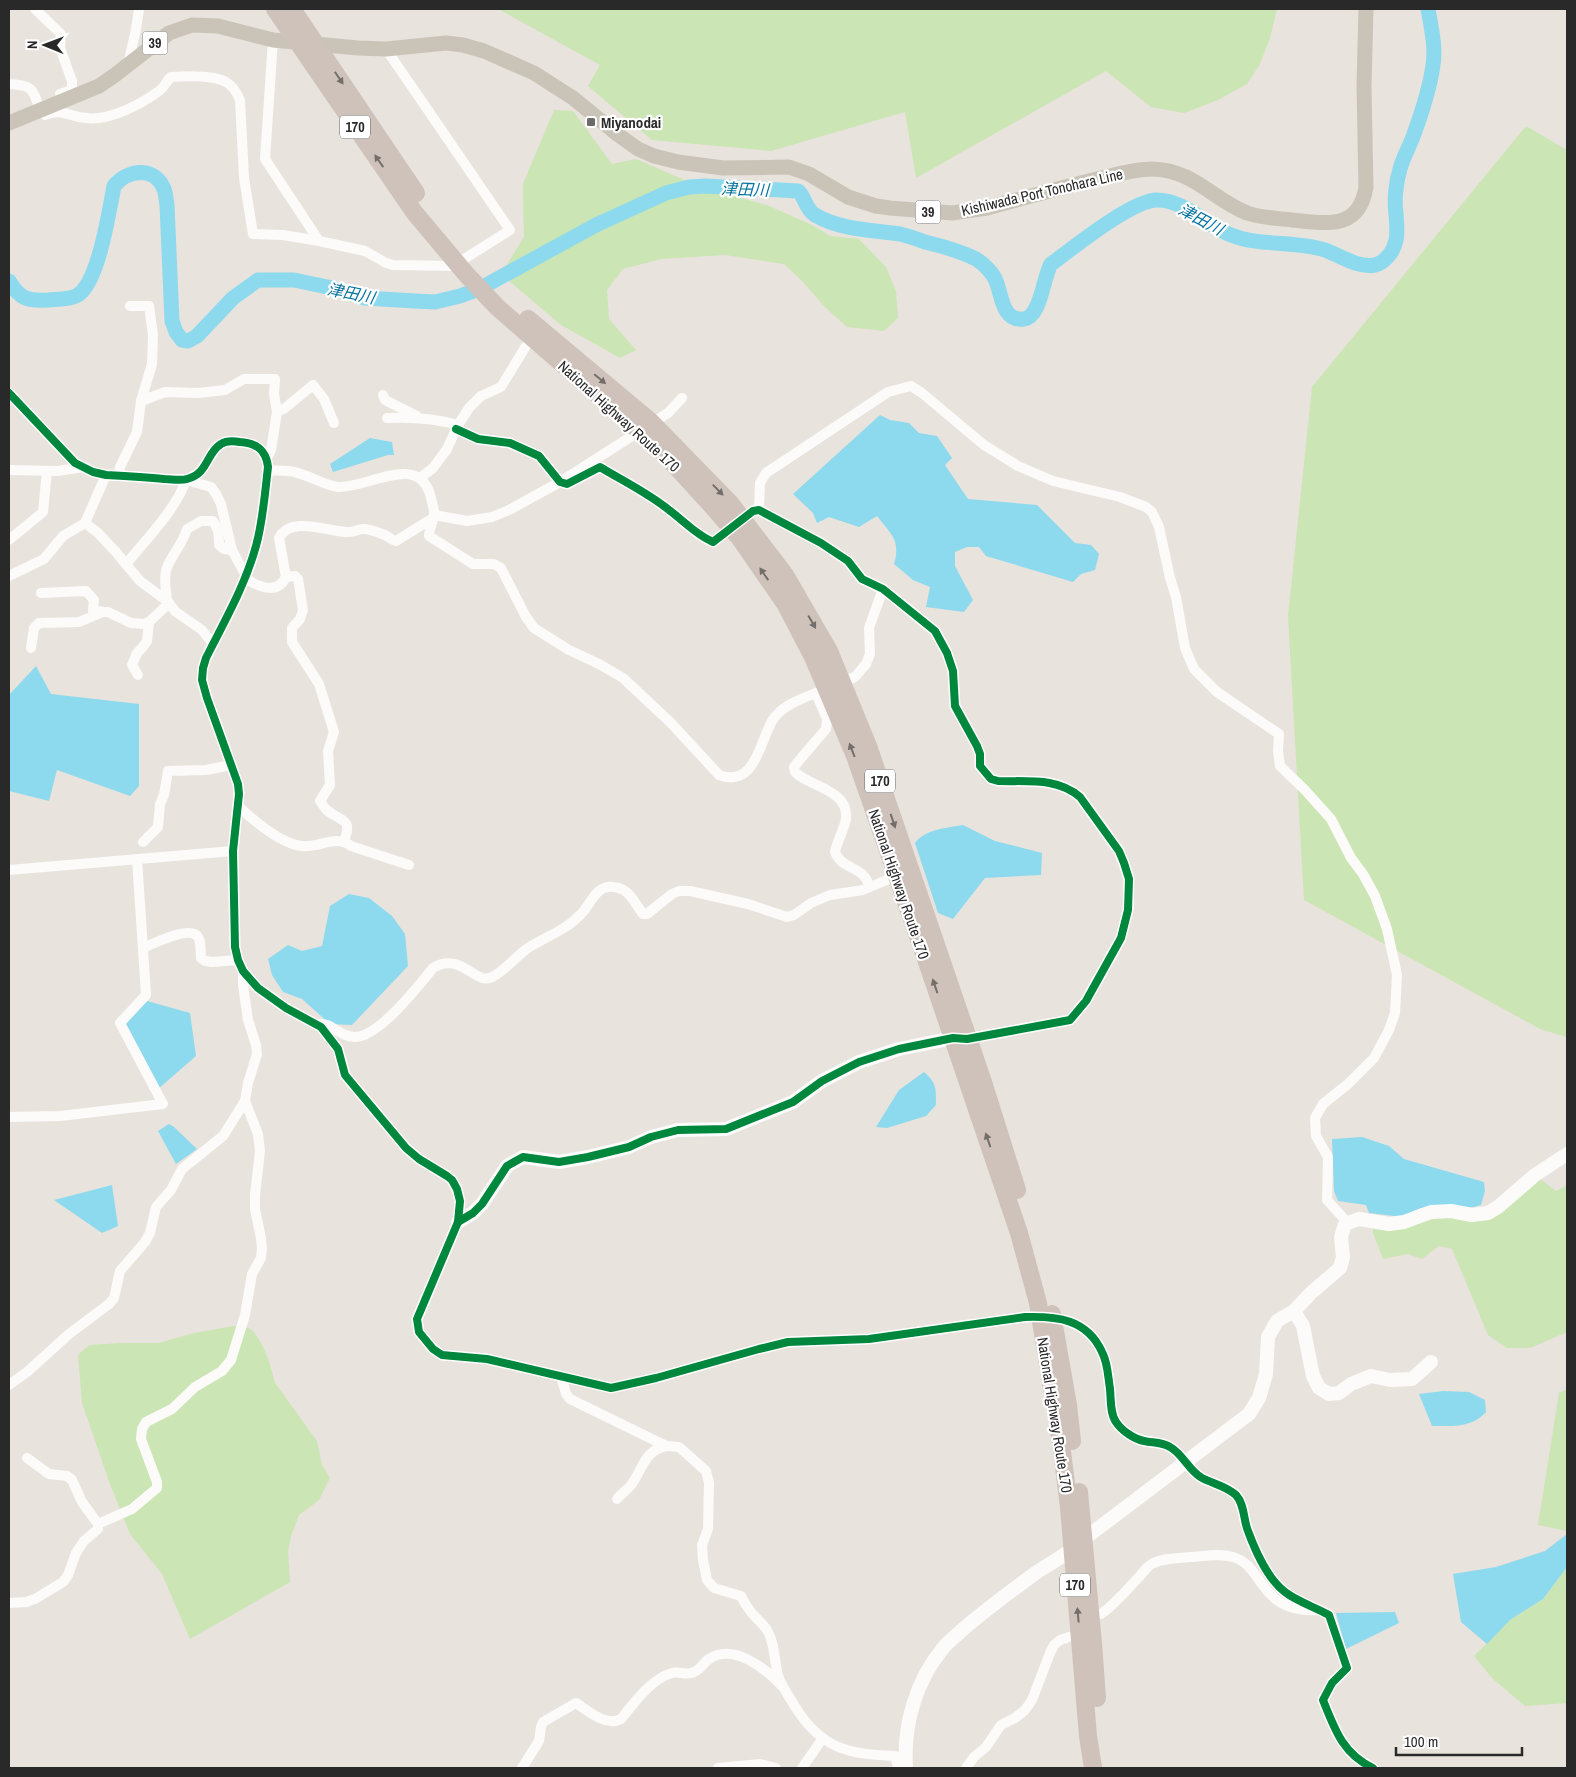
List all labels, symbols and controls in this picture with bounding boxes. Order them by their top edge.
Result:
north arrow [20,20,70,70]
road number: 39 [142,32,168,54]
text: N [23,40,41,49]
one-way arrow [335,71,344,85]
place label: Miyanodai [601,112,661,133]
road number: 170 [340,115,370,138]
marker: Miyanodai [585,116,597,128]
one-way arrow [374,154,384,168]
street label: Kishiwada Port Tonohara Line [959,163,1125,221]
water label: 津田川 [721,177,771,201]
water label: 津田川 [1175,198,1229,241]
road number: 39 [916,200,940,223]
water label: 津田川 [325,278,379,309]
street label: National Highway Route 170 [554,356,685,477]
one-way arrow [594,373,607,384]
one-way arrow [712,484,724,496]
one-way arrow [759,567,769,581]
one-way arrow [808,615,817,629]
one-way arrow [848,742,856,757]
road number: 170 [865,769,895,792]
street label: National Highway Route 170 [863,806,935,962]
one-way arrow [890,813,897,828]
one-way arrow [931,978,939,993]
one-way arrow [984,1132,991,1147]
street label: National Highway Route 170 [1032,1336,1078,1494]
road number: 170 [1060,1574,1090,1596]
one-way arrow [1073,1607,1081,1623]
scale bar [1396,1724,1522,1756]
text: 100 m [1404,1731,1438,1752]

